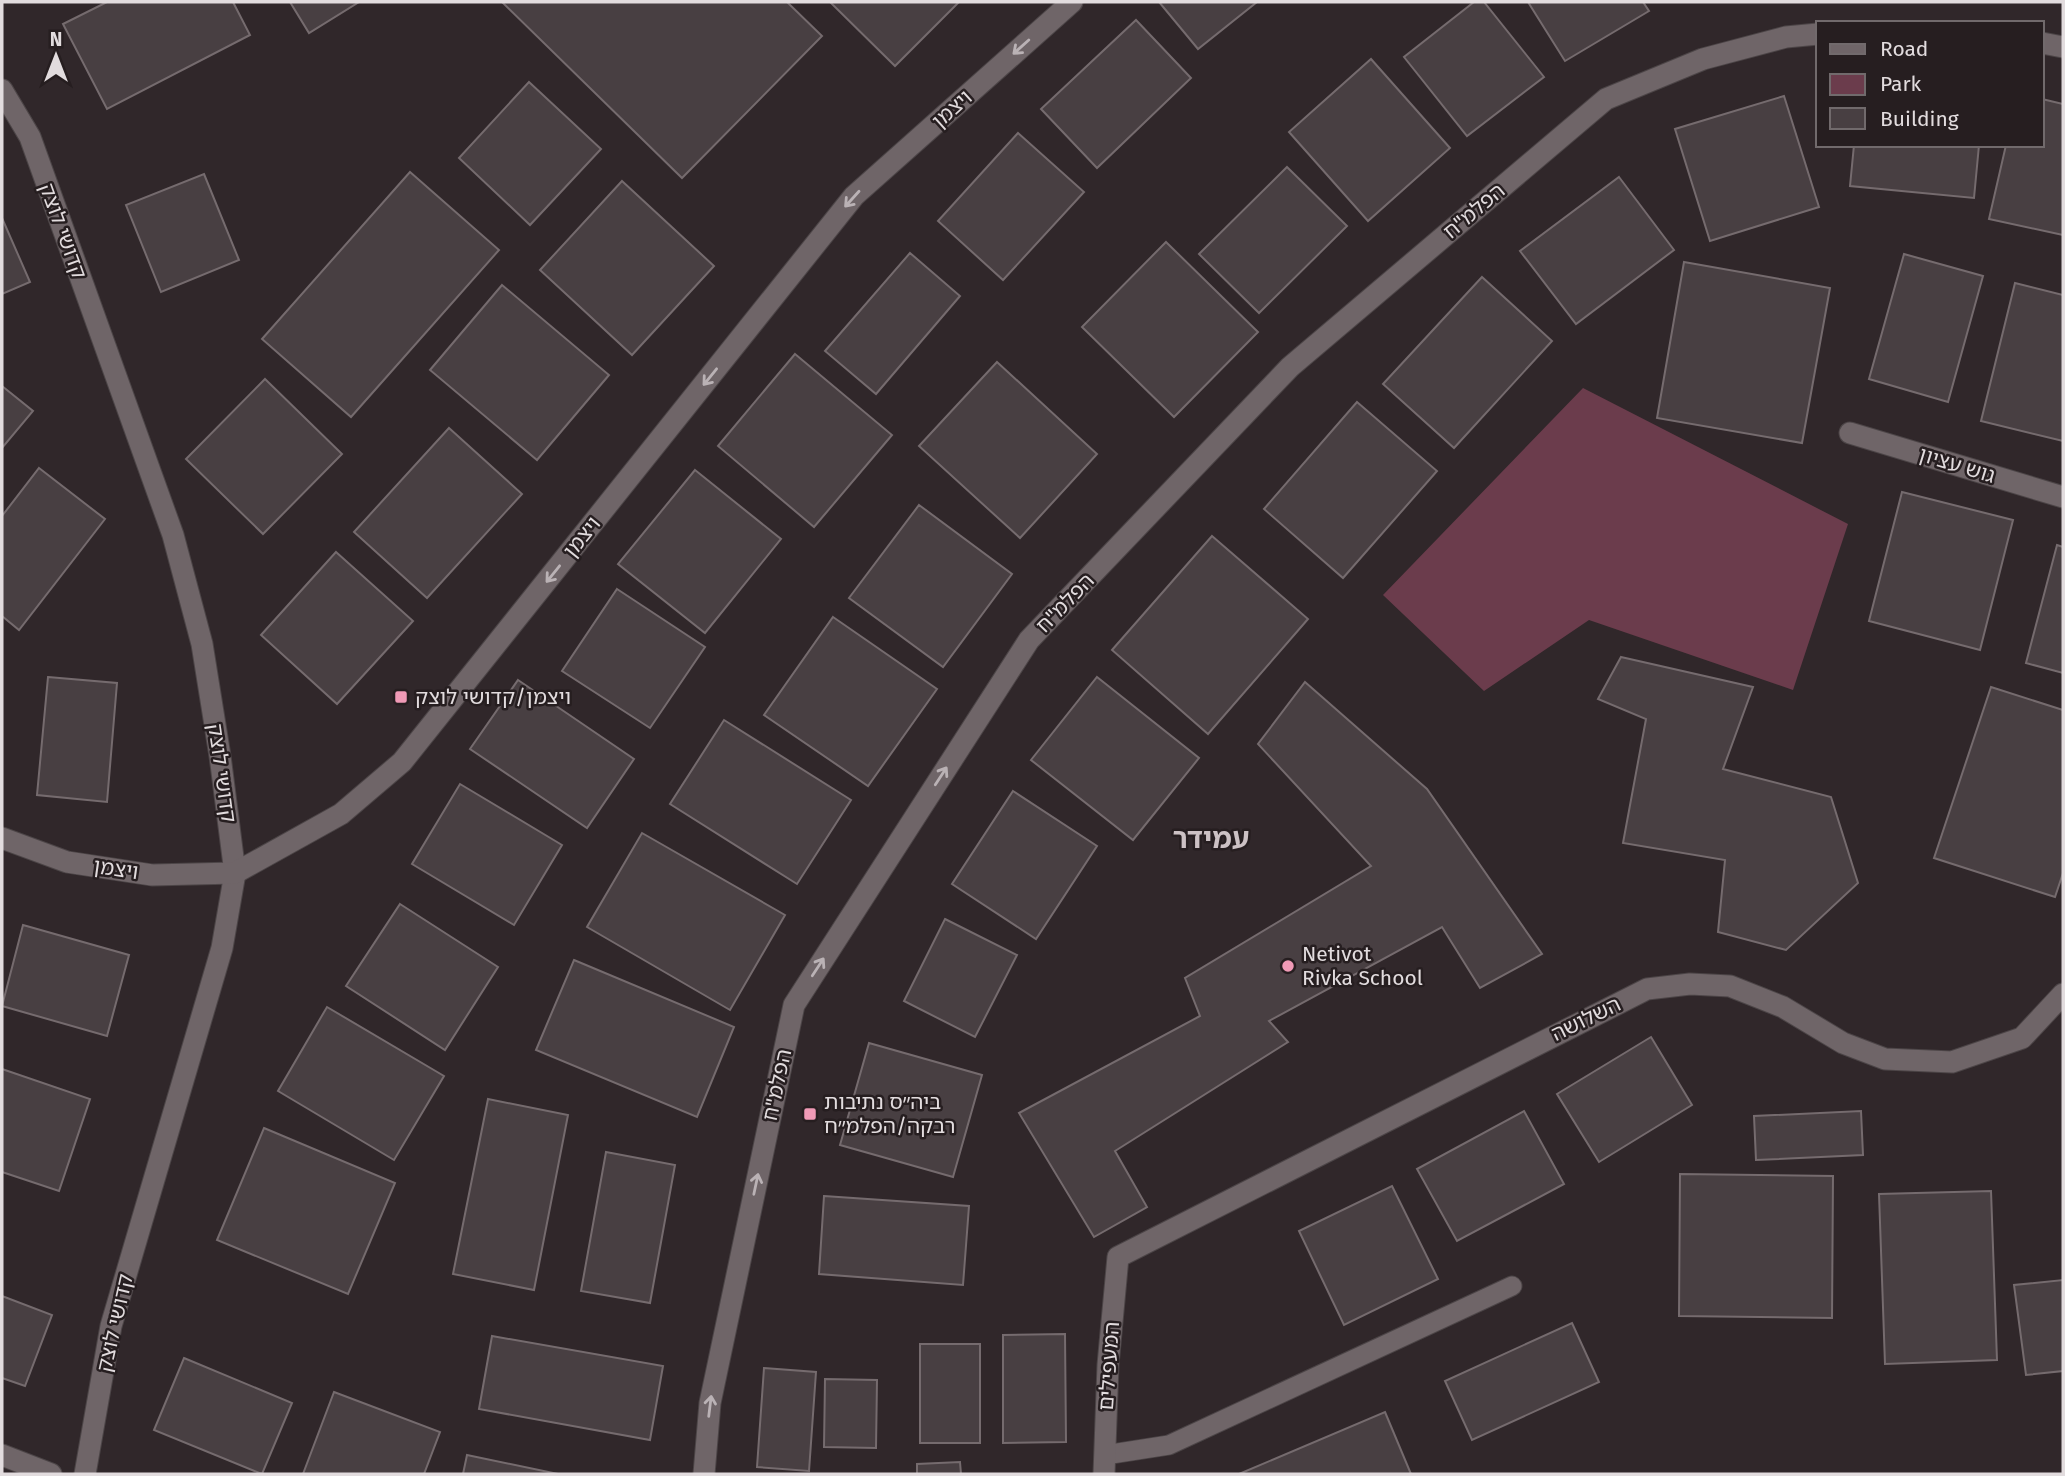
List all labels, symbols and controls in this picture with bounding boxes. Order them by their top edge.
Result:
north arrow [21,21,91,91]
legend [1816,21,2044,147]
text: N [50,28,62,51]
text: Road [1880,36,1928,62]
one-way arrow [1013,39,1031,55]
text: Park [1880,71,1922,97]
street label: ויצמן [927,84,977,134]
text: Building [1880,106,1959,132]
street label: הפלמ"ח [1438,178,1510,244]
street label: קדושי לוצק [34,180,92,282]
one-way arrow [844,190,861,207]
one-way arrow [702,367,718,385]
street label: גוש עציון [1916,441,1998,489]
street label: ויצמן [558,511,606,563]
one-way arrow [545,564,560,582]
street label: הפלמ"ח [1030,568,1100,638]
place label: ויצמן/קדושי לוצק [415,684,571,710]
marker: ויצמן/קדושי לוצק [393,689,409,705]
street label: קדושי לוצק [202,722,242,824]
one-way arrow [934,767,949,786]
district label: עמידר [1173,822,1249,855]
street label: ויצמן [92,853,140,885]
place label: Netivot Rivka School [1302,941,1423,991]
one-way arrow [811,958,826,977]
marker: Netivot Rivka School [1280,958,1296,974]
street label: השלושה [1547,991,1625,1047]
street label: הפלמ"ח [757,1047,797,1123]
place label: ביה״ס נתיבות רבקה/הפלמ״ח [824,1089,955,1139]
marker: ביה״ס נתיבות רבקה/הפלמ״ח [802,1106,818,1122]
one-way arrow [750,1173,764,1196]
street label: קדושי לוצק [91,1271,139,1375]
street label: המעפילים [1093,1321,1125,1411]
one-way arrow [704,1395,717,1418]

